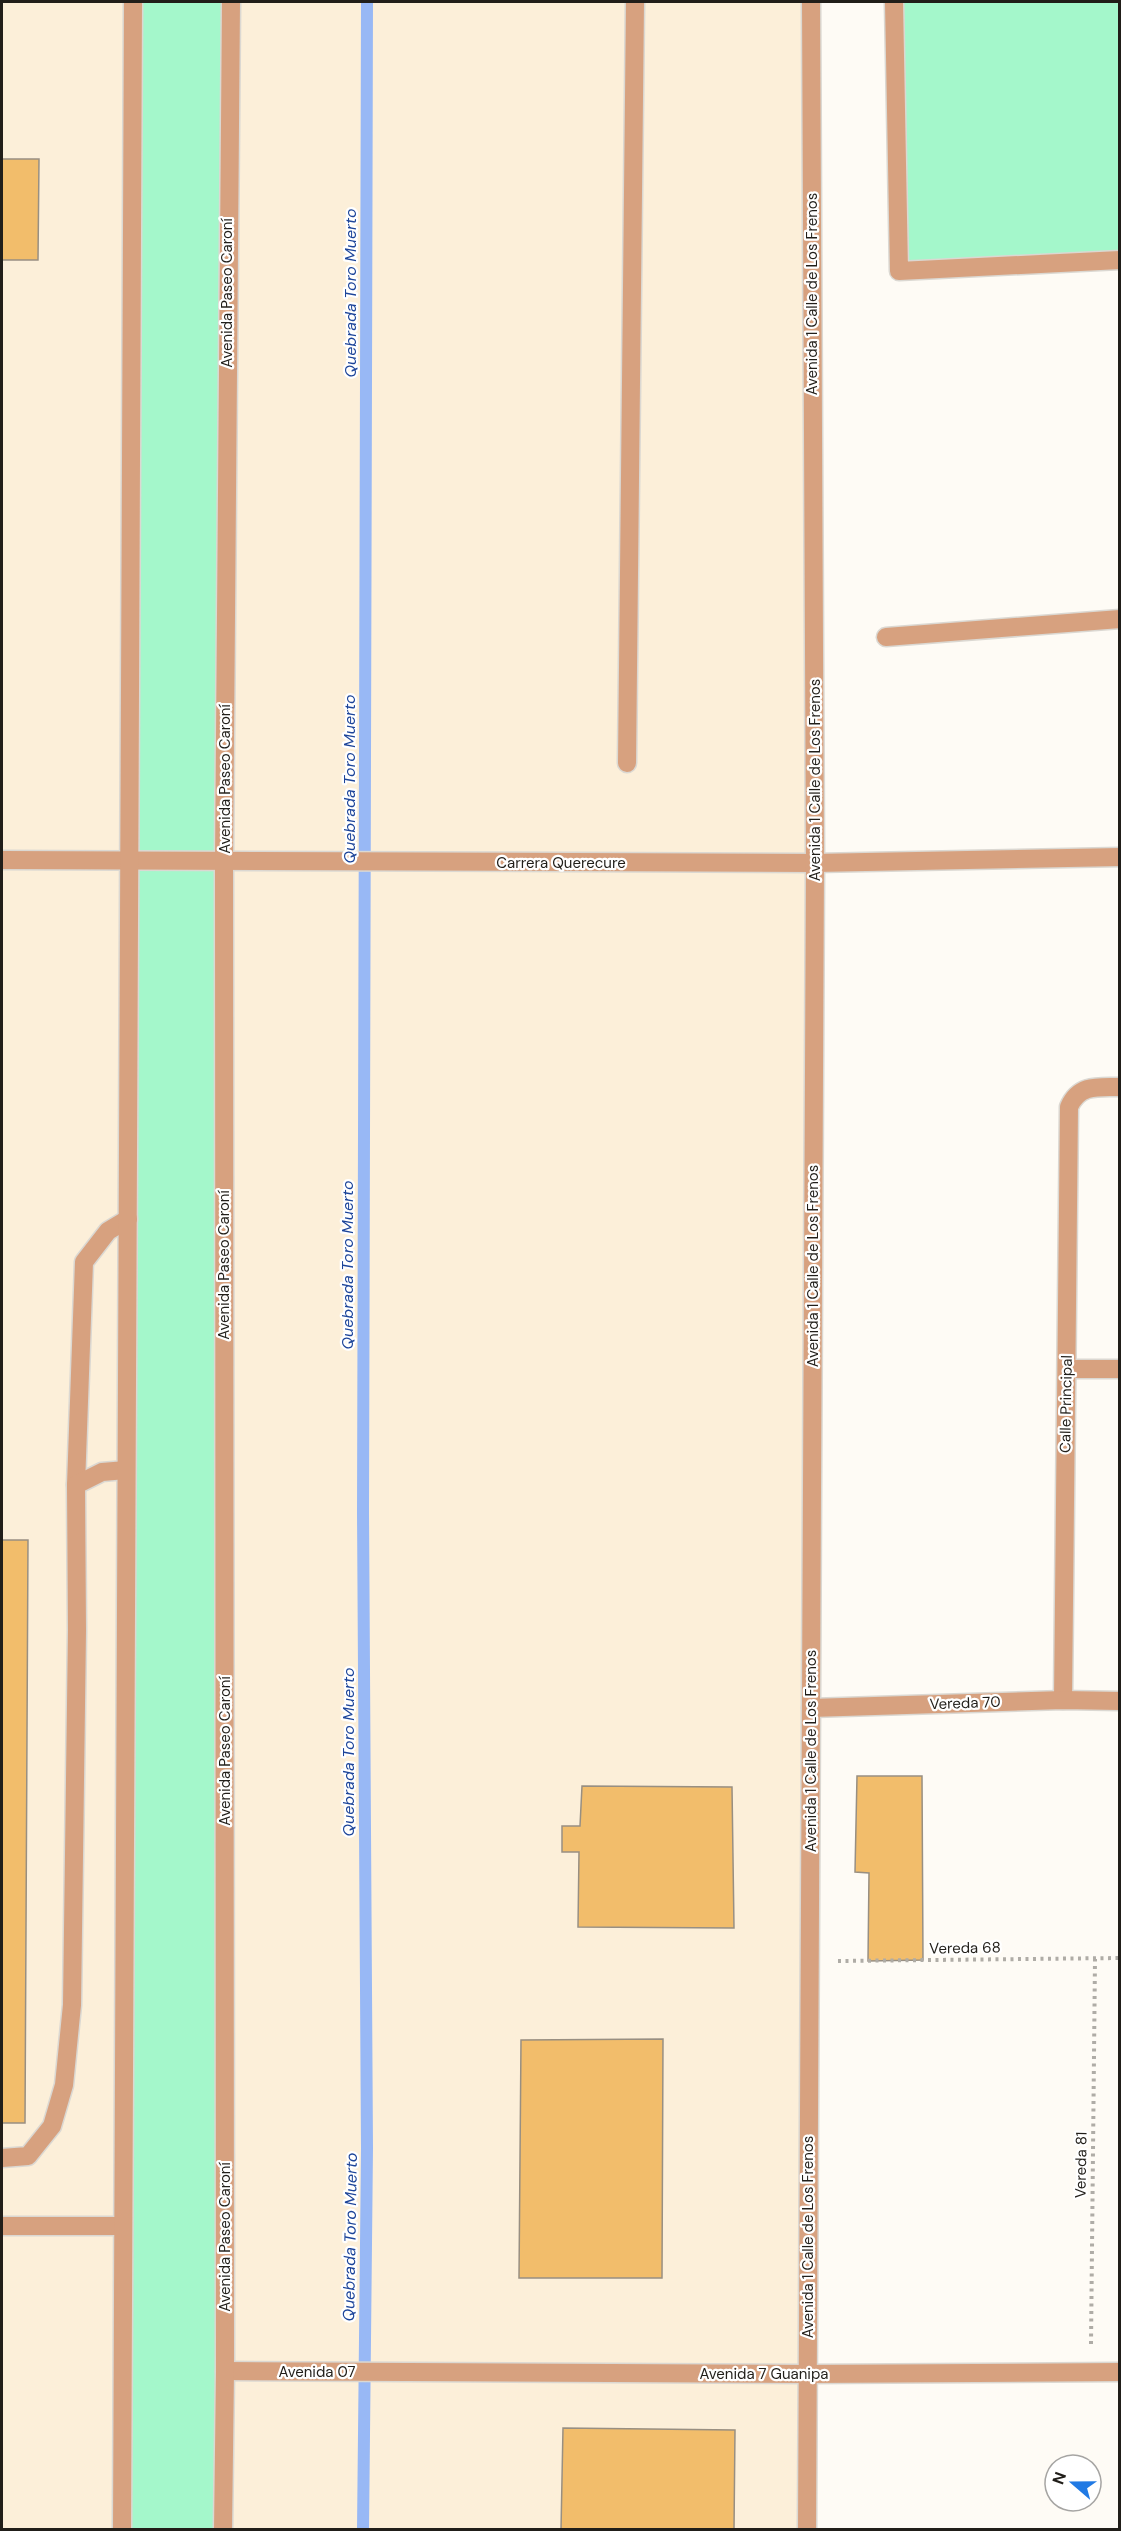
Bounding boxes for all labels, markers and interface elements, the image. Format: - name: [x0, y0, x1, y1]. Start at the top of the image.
- street label: Avenida 1 Calle de Los Frenos: [802, 193, 822, 395]
- water label: Quebrada Toro Muerto: [340, 208, 361, 378]
- street label: Avenida Paseo Caroní: [217, 218, 237, 368]
- street label: Avenida 1 Calle de Los Frenos: [805, 679, 825, 881]
- water label: Quebrada Toro Muerto: [339, 694, 360, 864]
- street label: Avenida Paseo Caroní: [215, 704, 235, 854]
- street label: Carrera Querecure: [496, 853, 626, 873]
- street label: Avenida 1 Calle de Los Frenos: [803, 1165, 823, 1367]
- water label: Quebrada Toro Muerto: [337, 1180, 358, 1350]
- street label: Avenida Paseo Caroní: [214, 1190, 234, 1340]
- street label: Calle Principal: [1055, 1355, 1077, 1453]
- street label: Avenida 1 Calle de Los Frenos: [801, 1650, 821, 1852]
- water label: Quebrada Toro Muerto: [338, 1667, 359, 1837]
- street label: Avenida Paseo Caroní: [215, 1676, 235, 1826]
- street label: Vereda 70: [929, 1692, 1001, 1714]
- street label: Vereda 68: [929, 1937, 1001, 1959]
- street label: Vereda 81: [1070, 2132, 1092, 2198]
- street label: Avenida 1 Calle de Los Frenos: [798, 2136, 818, 2338]
- water label: Quebrada Toro Muerto: [338, 2152, 362, 2322]
- street label: Avenida Paseo Caroní: [215, 2162, 235, 2312]
- street label: Avenida 07: [278, 2362, 356, 2382]
- street label: Avenida 7 Guanipa: [700, 2364, 828, 2384]
- north arrow: [1043, 2453, 1103, 2513]
- text: N: [1048, 2469, 1071, 2487]

